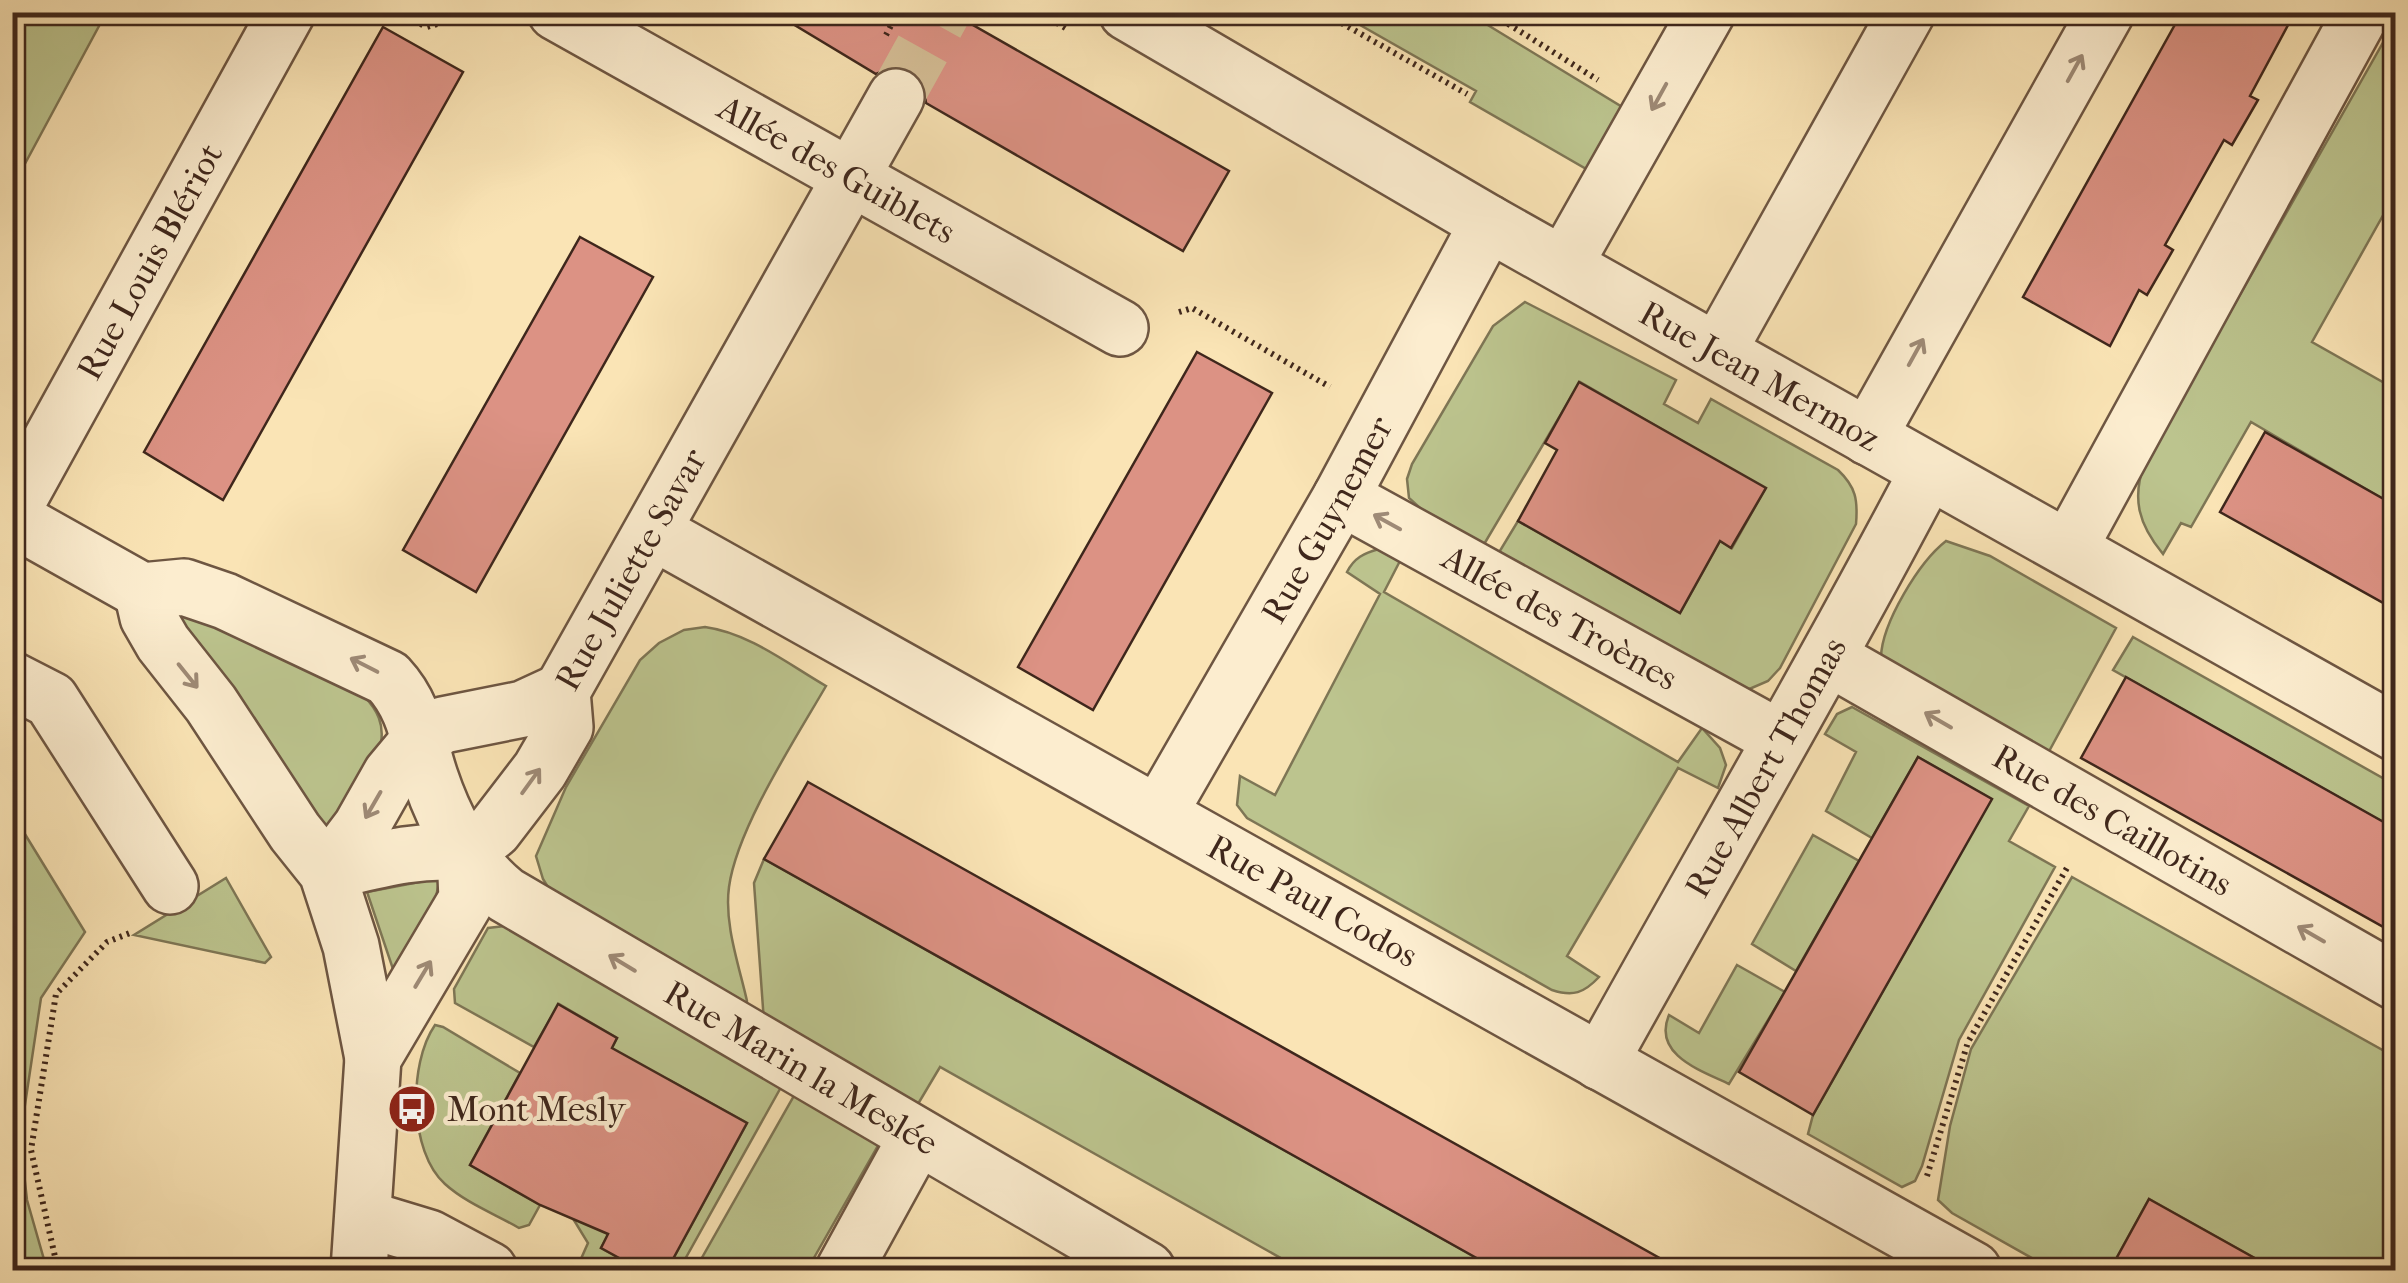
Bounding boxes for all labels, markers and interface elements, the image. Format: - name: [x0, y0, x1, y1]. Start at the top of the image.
- one-way arrow: [2065, 54, 2085, 84]
- one-way arrow: [1648, 82, 1668, 112]
- street label: Allée des Guiblets: [709, 86, 963, 252]
- street label: Rue Louis Blériot: [68, 136, 231, 387]
- street label: Rue Jean Mermoz: [1633, 292, 1887, 459]
- one-way arrow: [1906, 337, 1926, 367]
- street label: Rue Guynemer: [1252, 409, 1401, 630]
- street label: Rue Juliette Savar: [546, 441, 715, 697]
- one-way arrow: [1372, 512, 1402, 532]
- street label: Allée des Troènes: [1434, 535, 1685, 699]
- street label: Rue Albert Thomas: [1676, 630, 1855, 905]
- one-way arrow: [350, 655, 379, 674]
- one-way arrow: [177, 662, 199, 688]
- one-way arrow: [1924, 709, 1953, 729]
- street label: Rue des Caillotins: [1986, 735, 2240, 905]
- one-way arrow: [520, 768, 541, 795]
- one-way arrow: [363, 789, 383, 819]
- street label: Rue Paul Codos: [1201, 826, 1425, 976]
- one-way arrow: [2297, 923, 2326, 943]
- one-way arrow: [608, 953, 637, 973]
- one-way arrow: [413, 960, 433, 989]
- street label: Rue Marin la Meslée: [657, 972, 945, 1164]
- bus stop icon: Mont Mesly: [386, 1083, 438, 1135]
- place label: Mont Mesly: [447, 1089, 627, 1130]

